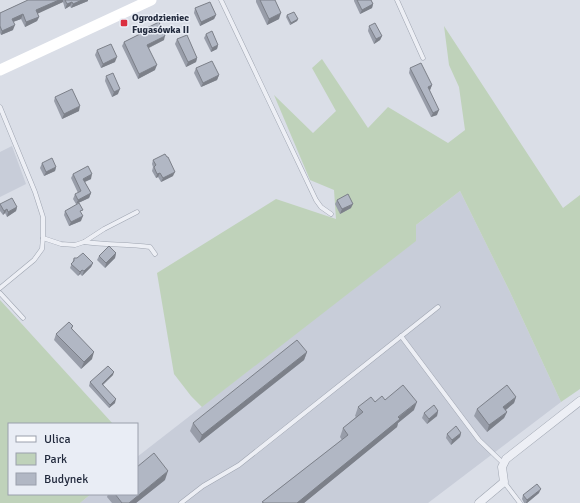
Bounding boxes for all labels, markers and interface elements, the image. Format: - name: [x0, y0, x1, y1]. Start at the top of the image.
- place label: Ogrodzieniec Fugasówka II: [132, 12, 189, 36]
- marker: Ogrodzieniec Fugasówka II: [119, 18, 129, 28]
- legend: [8, 423, 138, 495]
- text: Ulica: [44, 432, 71, 447]
- text: Park: [44, 452, 67, 467]
- text: Budynek: [44, 472, 88, 487]

